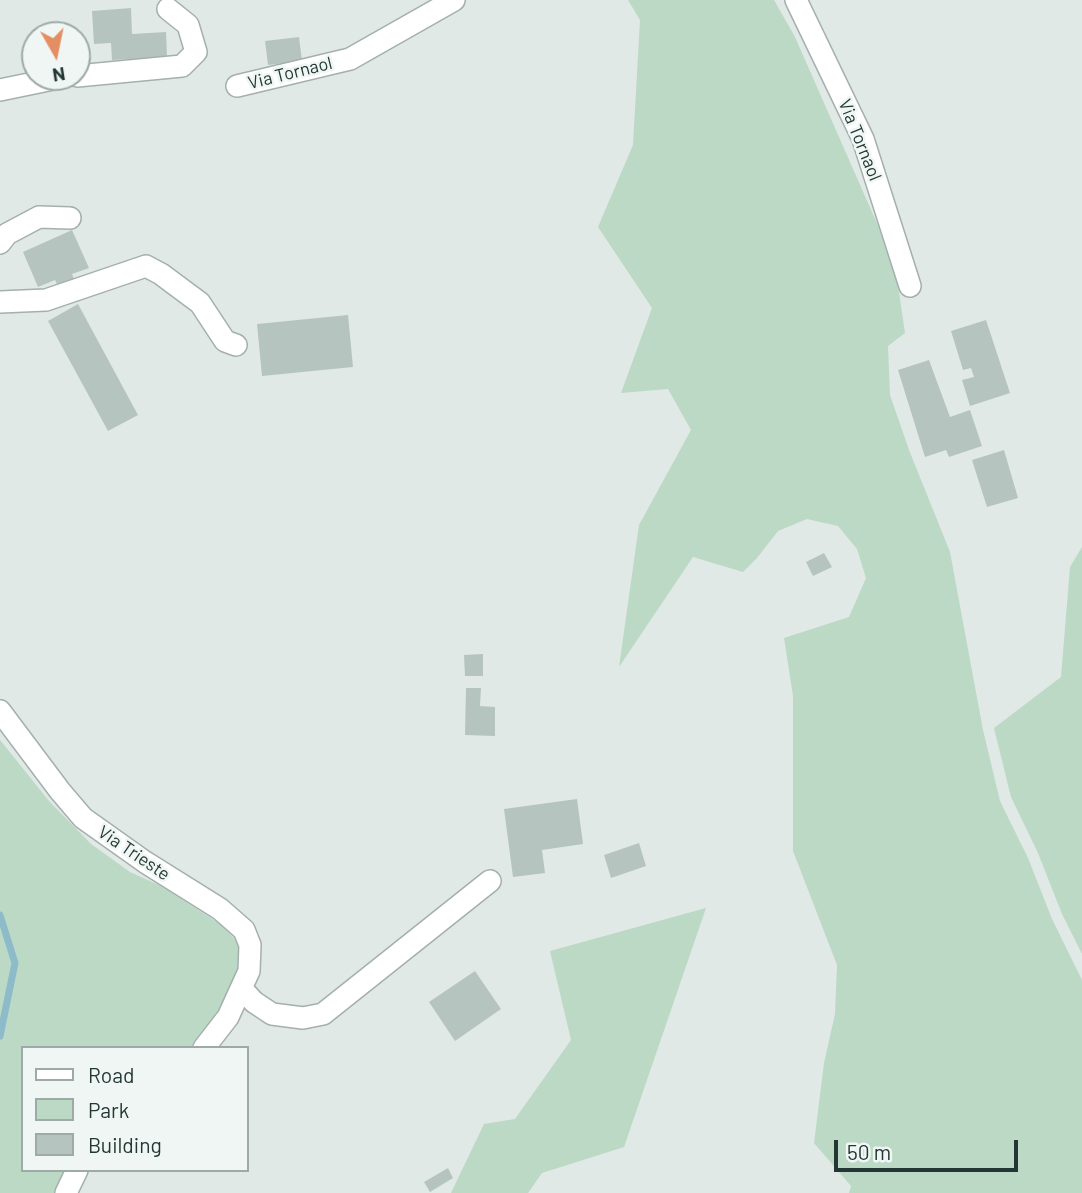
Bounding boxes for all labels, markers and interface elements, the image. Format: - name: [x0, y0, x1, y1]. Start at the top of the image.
- north arrow: [21, 21, 91, 91]
- street label: Via Tornaol: [246, 52, 334, 94]
- text: N: [51, 63, 67, 88]
- street label: Via Tornaol: [834, 96, 886, 184]
- street label: Via Trieste: [94, 821, 174, 885]
- legend: [21, 1046, 248, 1172]
- text: Road: [88, 1062, 134, 1087]
- text: Park: [88, 1097, 129, 1122]
- scale bar: [837, 1126, 1021, 1170]
- text: Building: [88, 1132, 162, 1157]
- text: 50 m: [847, 1139, 891, 1164]

